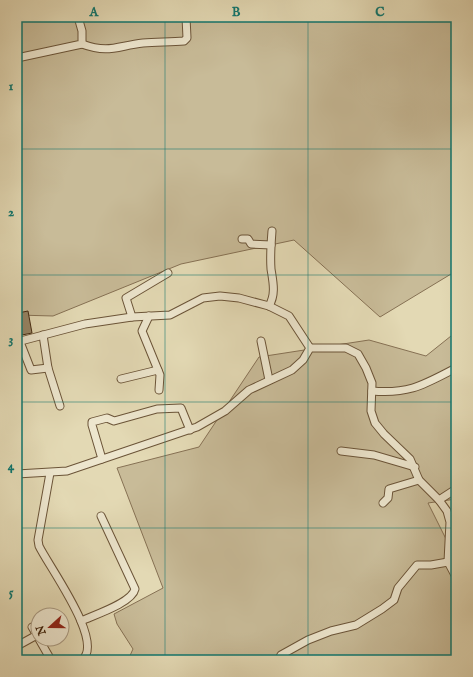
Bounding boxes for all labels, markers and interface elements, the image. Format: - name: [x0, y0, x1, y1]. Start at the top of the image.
- text: A: [89, 4, 100, 21]
- text: B: [232, 4, 241, 21]
- text: C: [375, 4, 385, 21]
- text: 1: [9, 78, 14, 95]
- text: 2: [8, 204, 14, 221]
- text: 3: [9, 331, 14, 348]
- text: 4: [8, 458, 15, 475]
- text: 5: [9, 584, 14, 601]
- north arrow: [30, 607, 70, 647]
- text: N: [33, 623, 50, 638]

